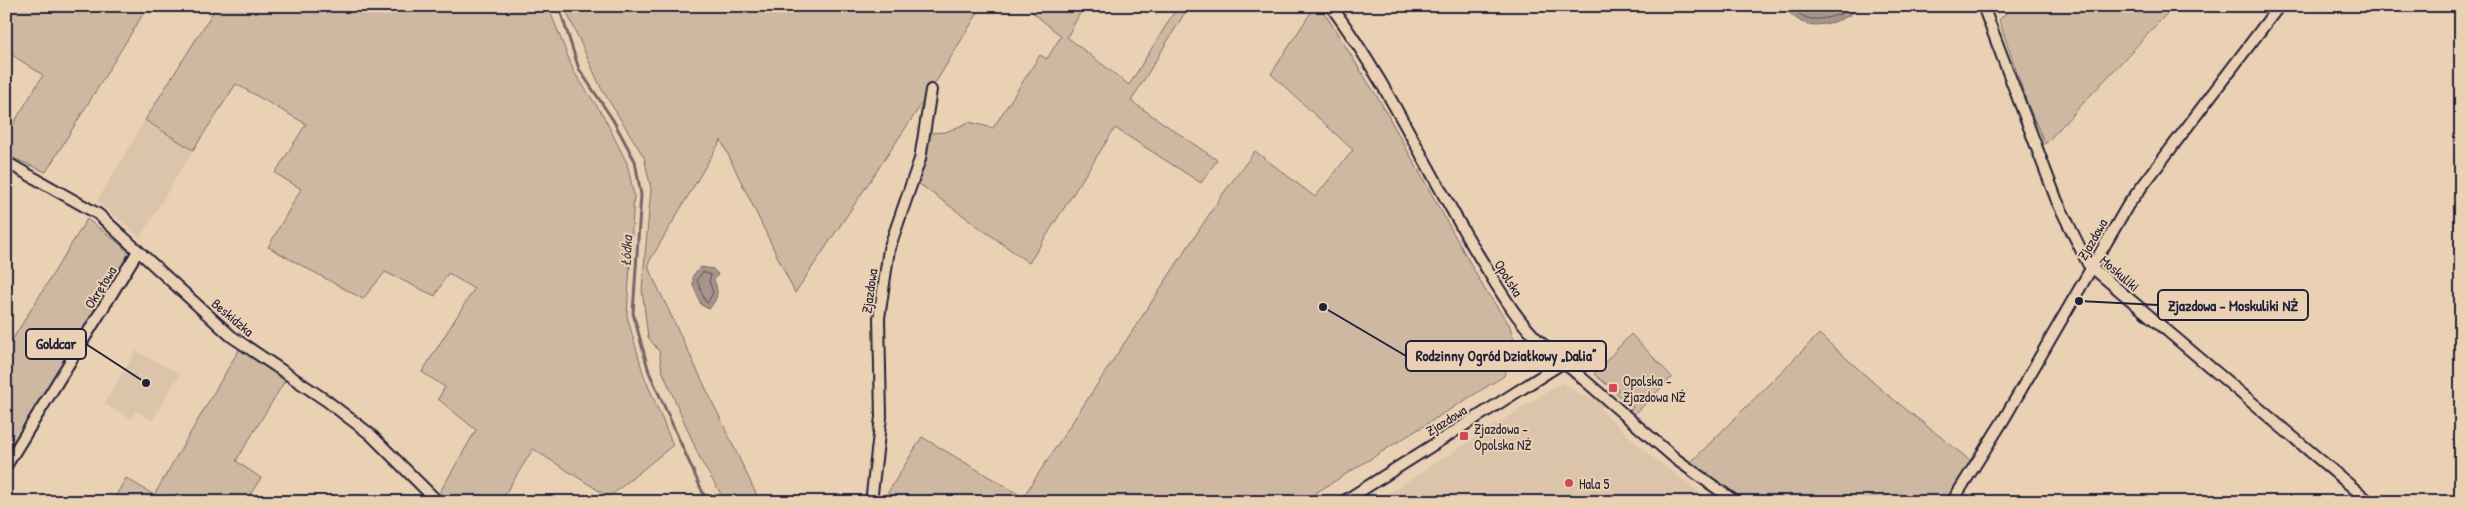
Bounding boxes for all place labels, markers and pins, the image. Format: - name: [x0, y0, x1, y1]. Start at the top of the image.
- callout: Zjazdowa - Moskuliki NŻ: [2158, 290, 2308, 320]
- callout: Goldcar: [26, 329, 86, 359]
- callout: Rodzinny Ogród Działkowy „Dalia”: [1406, 341, 1606, 371]
- place label: Opolska - Zjazdowa NŻ: [1623, 371, 1686, 407]
- marker: Opolska - Zjazdowa NŻ: [1607, 382, 1619, 394]
- place label: Zjazdowa - Opolska NŻ: [1474, 419, 1532, 455]
- marker: Zjazdowa - Opolska NŻ: [1458, 430, 1470, 442]
- place label: Hala 5: [1579, 474, 1609, 493]
- marker: Hala 5: [1563, 477, 1575, 489]

